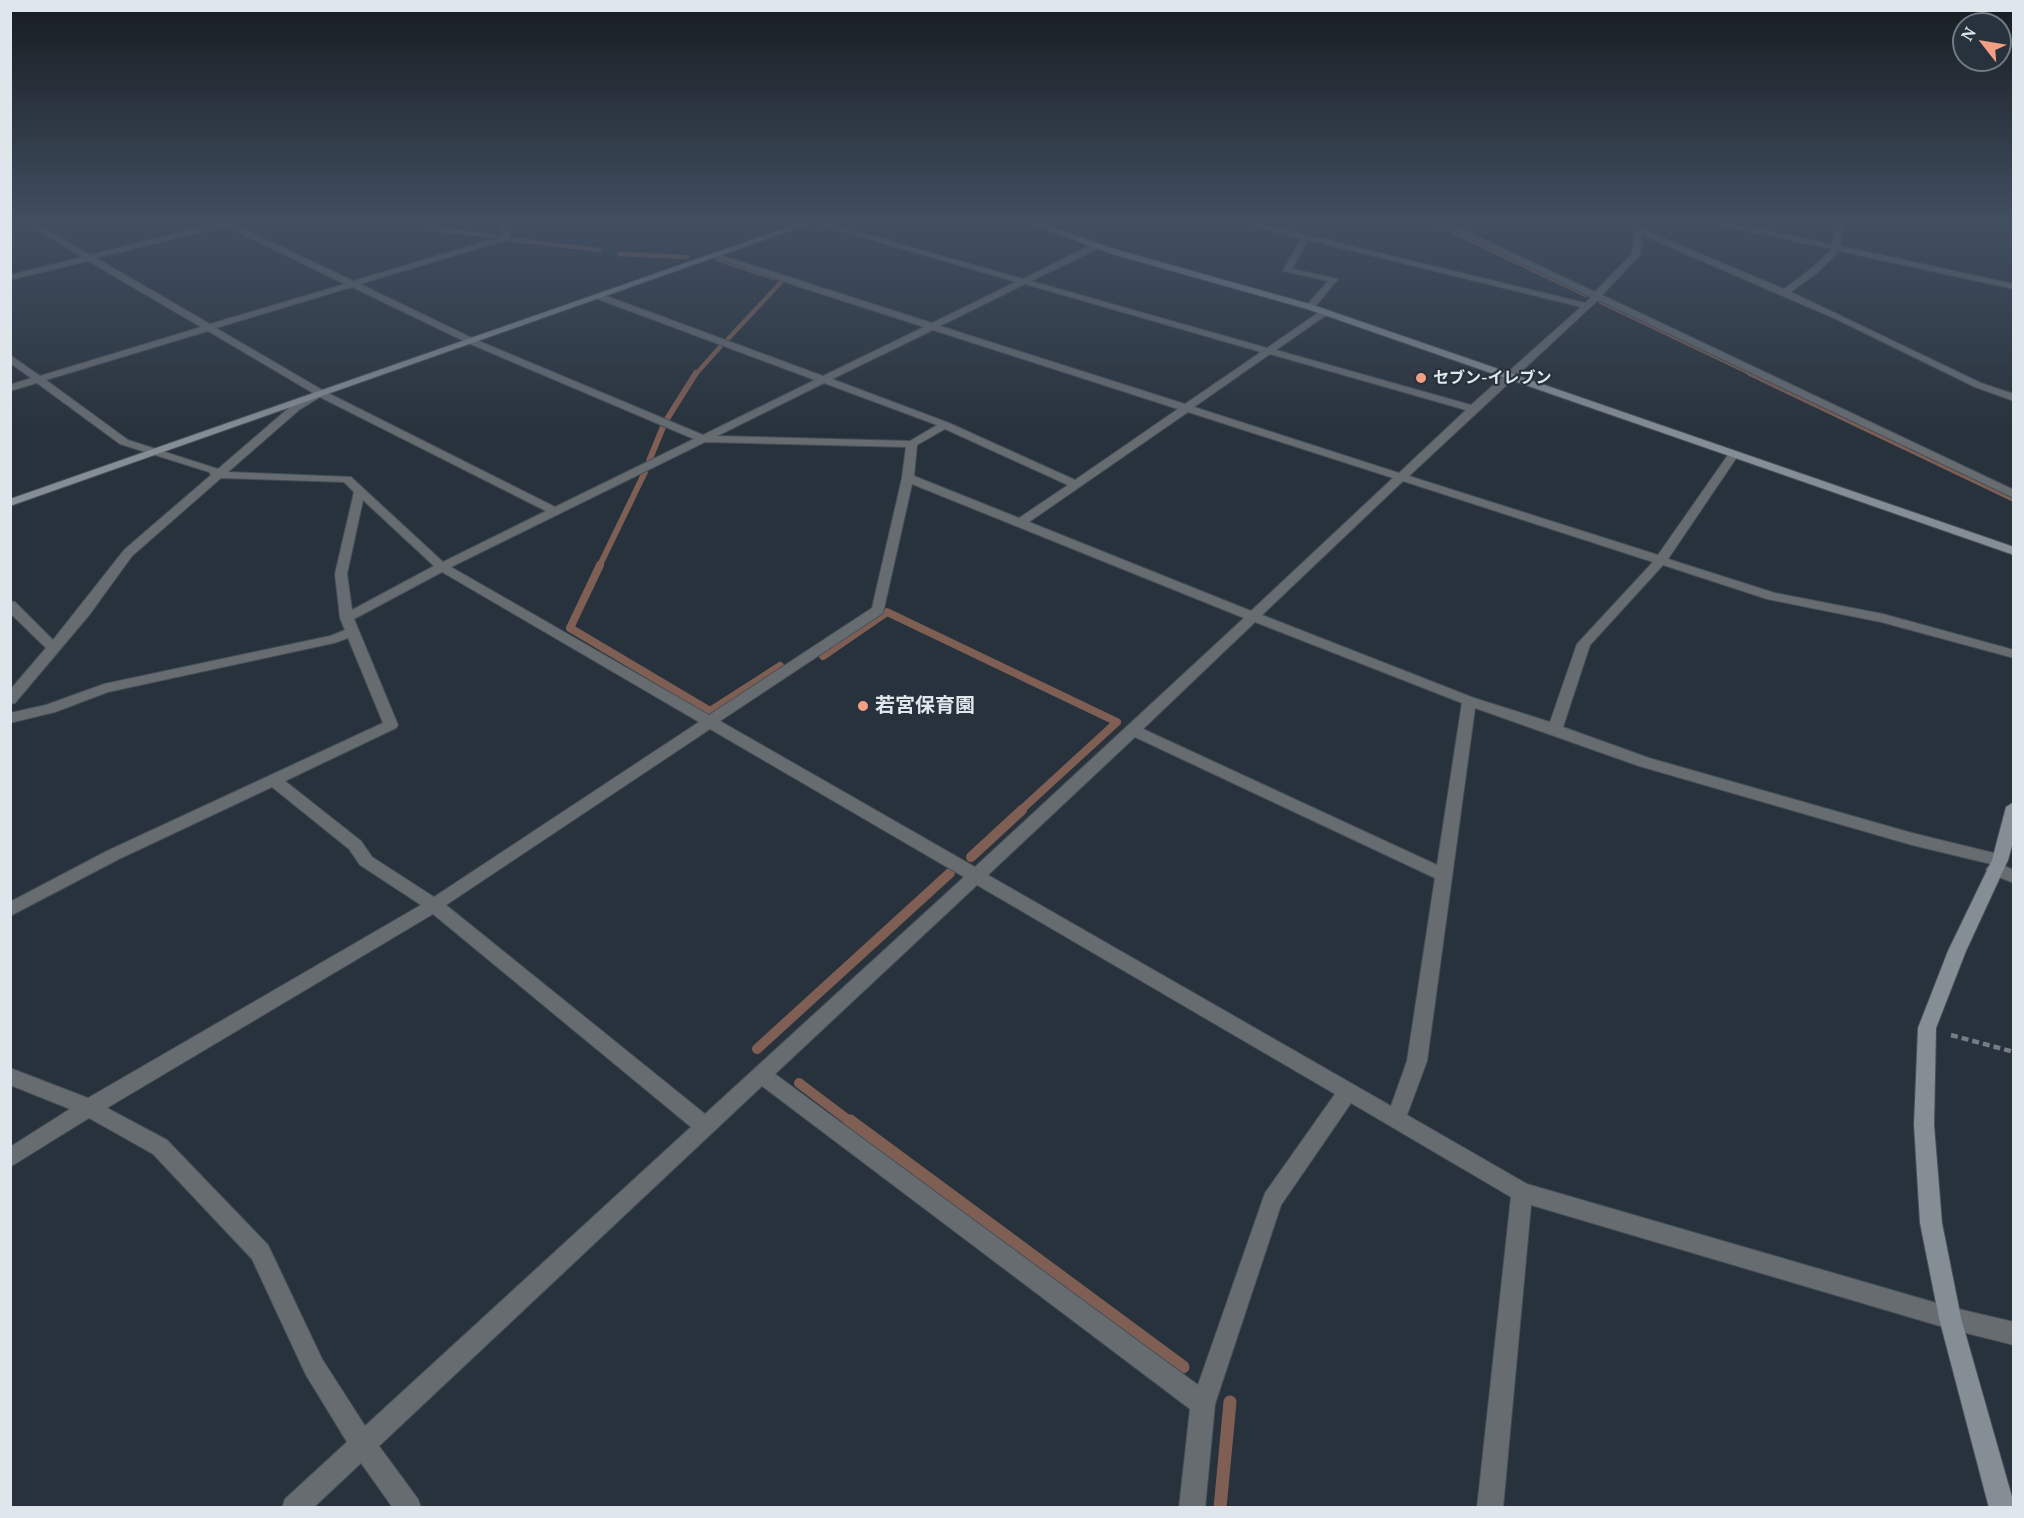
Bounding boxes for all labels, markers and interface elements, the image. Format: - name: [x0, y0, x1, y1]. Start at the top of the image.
- north arrow: [1952, 12, 2012, 72]
- text: N: [1956, 23, 1981, 45]
- place label: セブン-イレブン: [1433, 368, 1552, 388]
- marker: セブン-イレブン: [1414, 371, 1428, 385]
- place label: 若宮保育園: [875, 694, 975, 718]
- marker: 若宮保育園: [856, 699, 870, 713]

